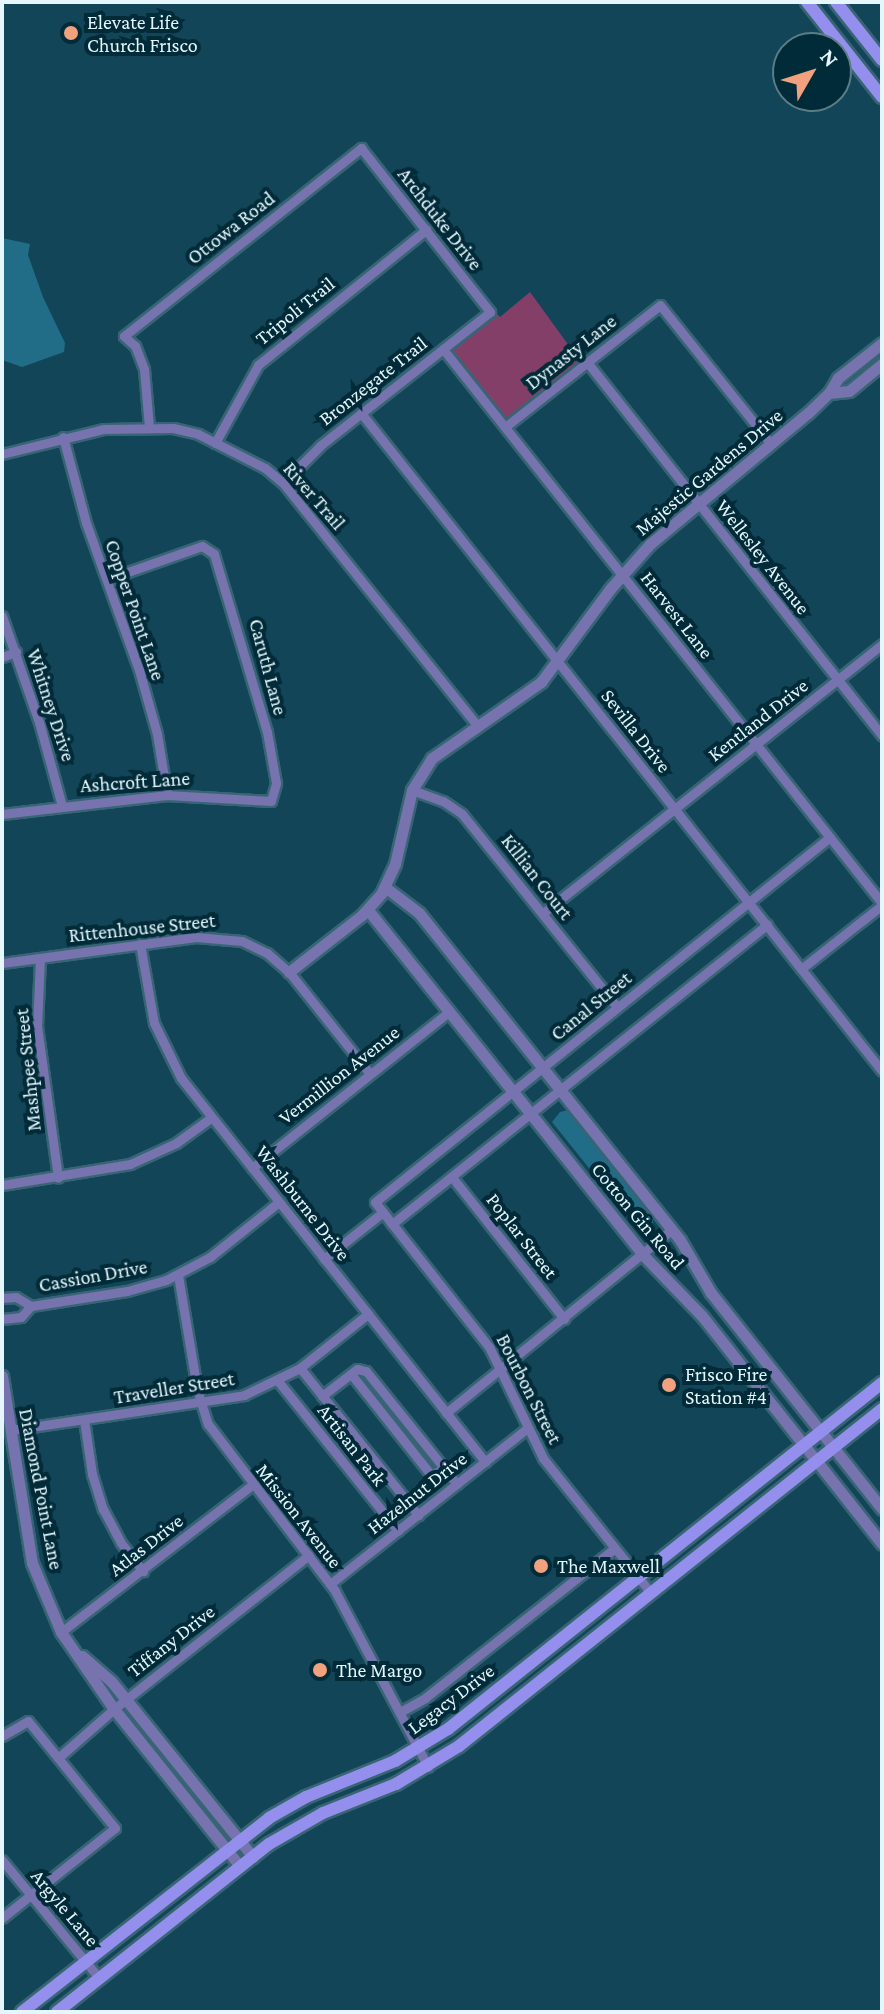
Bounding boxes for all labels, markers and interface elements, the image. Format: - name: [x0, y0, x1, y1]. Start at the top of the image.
- place label: Elevate Life Church Frisco: [87, 10, 198, 57]
- marker: Elevate Life Church Frisco: [62, 24, 80, 42]
- north arrow: [772, 32, 852, 112]
- text: N: [815, 44, 844, 72]
- street label: Archduke Drive: [393, 163, 487, 275]
- street label: Ottowa Road: [182, 186, 280, 270]
- street label: Tripoli Trail: [250, 272, 340, 350]
- street label: Dynasty Lane: [521, 309, 621, 395]
- street label: Bronzegate Trail: [314, 331, 432, 431]
- street label: Majestic Gardens Drive: [630, 403, 788, 541]
- street label: River Trail: [278, 457, 350, 535]
- street label: Wellesley Avenue: [711, 495, 815, 619]
- street label: Copper Point Lane: [100, 537, 170, 683]
- street label: Harvest Lane: [635, 566, 719, 664]
- street label: Caruth Lane: [244, 616, 292, 718]
- street label: Whitney Drive: [22, 646, 80, 764]
- street label: Kentland Drive: [703, 673, 813, 767]
- street label: Sevilla Drive: [596, 684, 676, 778]
- street label: Ashcroft Lane: [79, 766, 191, 798]
- street label: Killian Court: [496, 829, 578, 925]
- street label: Rittenhouse Street: [67, 908, 217, 948]
- street label: Canal Street: [546, 966, 636, 1046]
- street label: Mashpee Street: [10, 1008, 46, 1132]
- street label: Vermillion Avenue: [274, 1020, 404, 1130]
- street label: Washburne Drive: [250, 1140, 356, 1266]
- street label: Cotton Gin Road: [586, 1158, 690, 1274]
- street label: Poplar Street: [481, 1188, 563, 1284]
- street label: Cassion Drive: [37, 1255, 149, 1297]
- street label: Bourbon Street: [491, 1330, 567, 1448]
- place label: Frisco Fire Station #4: [685, 1362, 767, 1409]
- street label: Traveller Street: [112, 1367, 236, 1409]
- marker: Frisco Fire Station #4: [660, 1376, 678, 1394]
- street label: Artisan Park: [313, 1399, 391, 1491]
- street label: Diamond Point Lane: [14, 1406, 68, 1572]
- street label: Hazelnut Drive: [362, 1447, 472, 1539]
- street label: Mission Avenue: [251, 1459, 347, 1573]
- street label: Atlas Drive: [104, 1509, 188, 1581]
- place label: The Maxwell: [557, 1554, 660, 1578]
- marker: The Maxwell: [532, 1557, 550, 1575]
- street label: Tiffany Drive: [122, 1599, 220, 1683]
- place label: The Margo: [336, 1658, 422, 1682]
- street label: Legacy Drive: [403, 1659, 499, 1739]
- marker: The Margo: [311, 1661, 329, 1679]
- street label: Argyle Lane: [26, 1864, 104, 1952]

